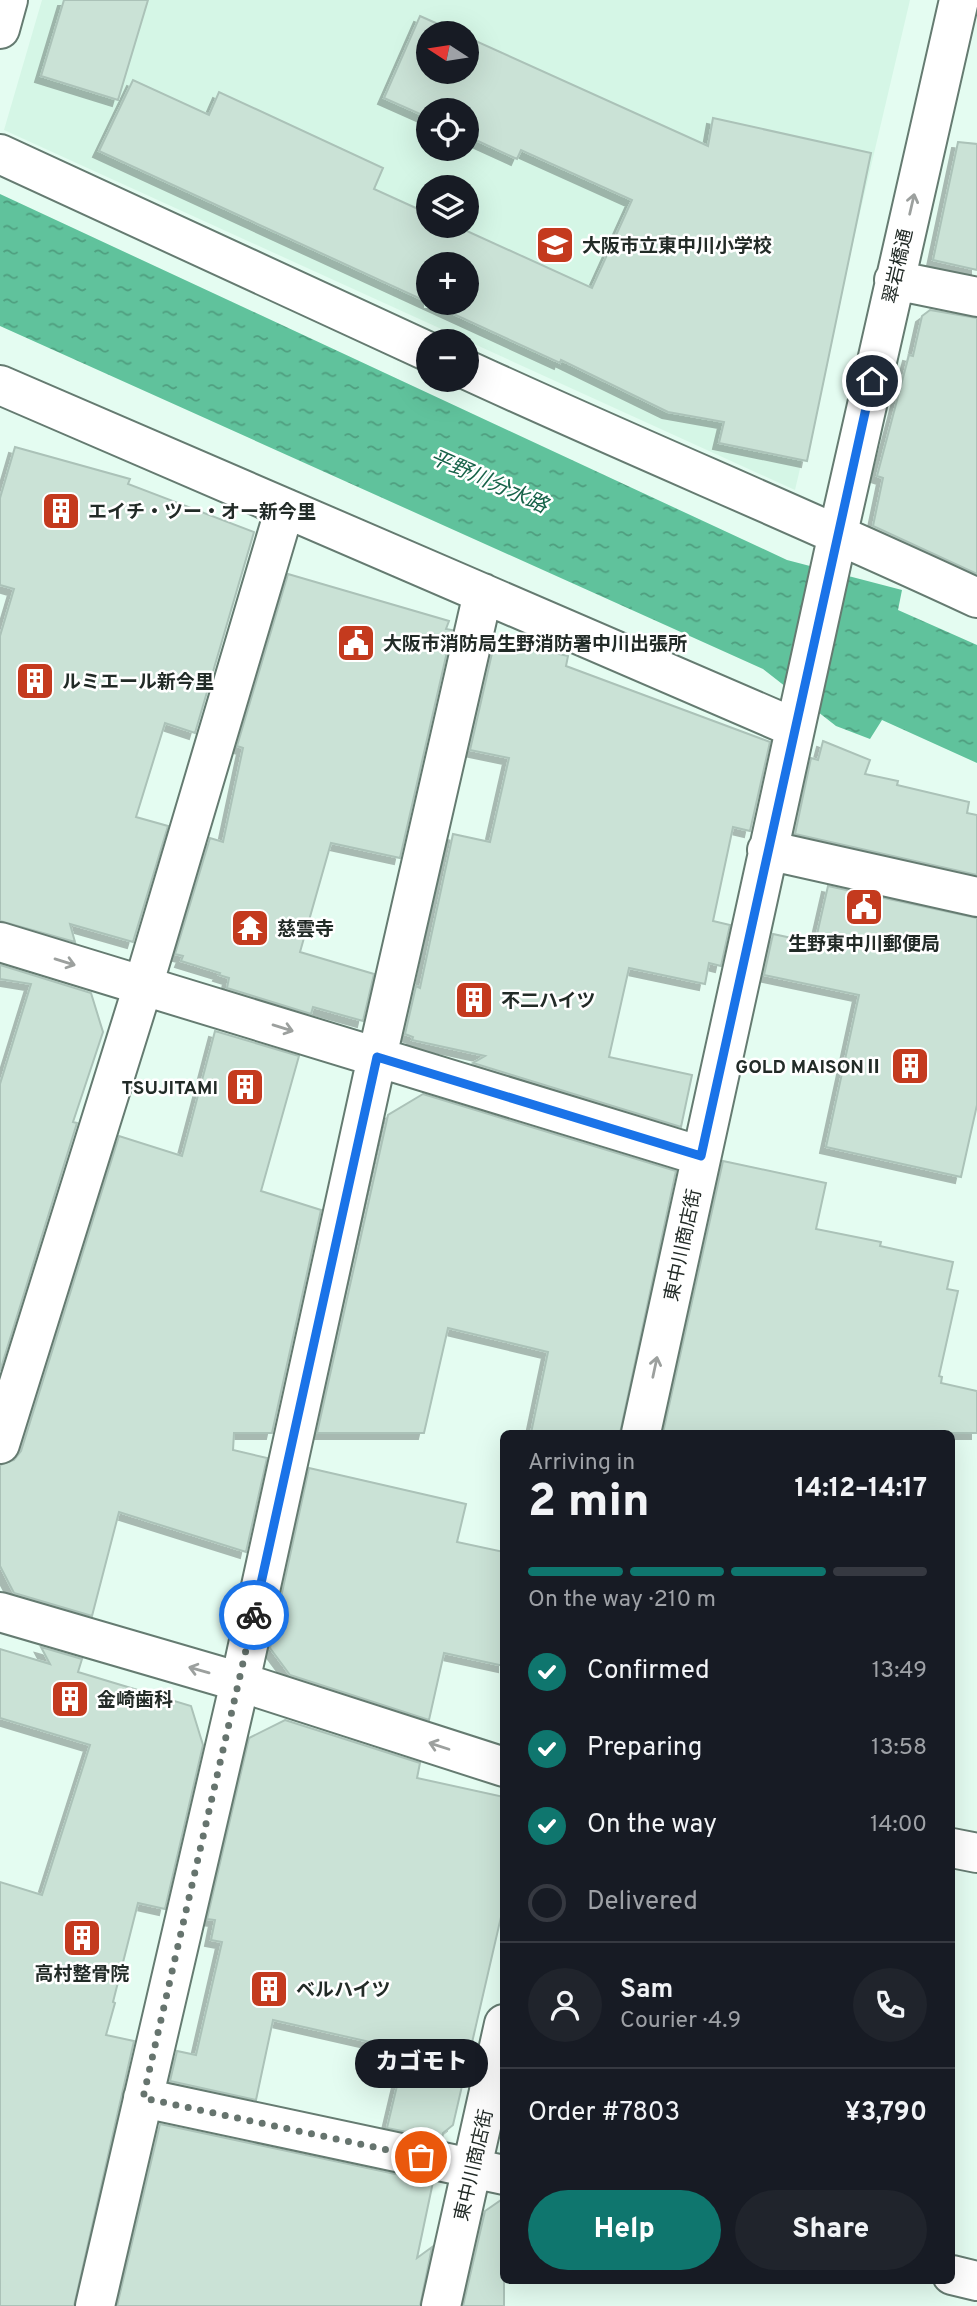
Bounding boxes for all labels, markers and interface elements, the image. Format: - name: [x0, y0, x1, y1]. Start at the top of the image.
- north arrow: [416, 21, 480, 84]
- map controls: [416, 21, 479, 392]
- button: locate: [416, 98, 479, 161]
- button: layers: [416, 175, 479, 238]
- one-way arrow: [906, 193, 919, 216]
- school or university icon: 大阪市立東中川小学校: [534, 224, 576, 266]
- street label: 翠岩橋通: [879, 227, 919, 306]
- place label: 大阪市立東中川小学校: [582, 235, 772, 259]
- button: +: [416, 252, 479, 315]
- button: −: [416, 329, 479, 392]
- pin: [842, 351, 902, 411]
- icon: home: [853, 362, 891, 400]
- water label: 平野川分水路: [425, 444, 553, 521]
- building icon: エイチ・ツー・オー新今里: [40, 490, 82, 532]
- place label: エイチ・ツー・オー新今里: [88, 501, 316, 525]
- public building icon: 大阪市消防局生野消防署中川出張所: [335, 622, 377, 664]
- place label: 大阪市消防局生野消防署中川出張所: [383, 633, 687, 657]
- building icon: ルミエール新今里: [14, 660, 56, 702]
- place label: ルミエール新今里: [62, 671, 214, 695]
- public building icon: 生野東中川郵便局: [843, 886, 885, 928]
- temple icon: 慈雲寺: [229, 907, 271, 949]
- place label: 慈雲寺: [277, 918, 334, 942]
- place label: 生野東中川郵便局: [788, 933, 940, 957]
- one-way arrow: [54, 957, 76, 970]
- building icon: 不二ハイツ: [453, 979, 495, 1021]
- place label: 不二ハイツ: [501, 990, 596, 1014]
- one-way arrow: [272, 1023, 294, 1036]
- building icon: GOLD MAISONⅡ: [889, 1045, 931, 1087]
- place label: GOLD MAISONⅡ: [735, 1056, 883, 1080]
- building icon: TSUJITAMI: [224, 1066, 266, 1108]
- place label: TSUJITAMI: [122, 1077, 218, 1101]
- street label: 東中川商店街: [660, 1187, 708, 1304]
- one-way arrow: [649, 1356, 663, 1379]
- text: Arriving in: [528, 1449, 635, 1478]
- text: 14:12–14:17: [794, 1473, 927, 1506]
- text: 2 min: [528, 1474, 650, 1533]
- courier: [219, 1580, 289, 1650]
- text: On the way · 210 m: [528, 1586, 716, 1615]
- icon: bike: [235, 1596, 273, 1634]
- icon: check: [528, 1653, 566, 1691]
- text: Confirmed: [587, 1655, 710, 1688]
- text: 13:49: [872, 1657, 927, 1686]
- one-way arrow: [188, 1663, 210, 1676]
- building icon: 金崎歯科: [49, 1678, 91, 1720]
- place label: 金崎歯科: [97, 1689, 173, 1713]
- icon: check: [528, 1730, 566, 1768]
- text: Preparing: [587, 1732, 702, 1765]
- text: 13:58: [871, 1734, 927, 1763]
- one-way arrow: [428, 1739, 450, 1752]
- icon: check: [528, 1807, 566, 1845]
- text: On the way: [587, 1809, 717, 1842]
- text: 14:00: [870, 1811, 927, 1840]
- text: Delivered: [587, 1886, 698, 1919]
- building icon: 高村整骨院: [61, 1917, 103, 1959]
- place label: 高村整骨院: [34, 1963, 130, 1987]
- building icon: ベルハイツ: [248, 1968, 290, 2010]
- button: person: [528, 1968, 602, 2042]
- button: phone: [853, 1968, 927, 2042]
- text: Sam: [620, 1974, 673, 2007]
- place label: ベルハイツ: [296, 1979, 391, 2003]
- text: Courier · 4.9: [620, 2007, 741, 2036]
- callout: カゴモト: [354, 2038, 488, 2087]
- text: カゴモト: [376, 2049, 468, 2078]
- text: Order #7803: [528, 2097, 680, 2130]
- text: ¥3,790: [845, 2097, 927, 2130]
- street label: 東中川商店街: [450, 2107, 499, 2224]
- pin: [391, 2127, 451, 2187]
- icon: bag: [402, 2138, 440, 2176]
- button: Help: [528, 2190, 721, 2270]
- button: Share: [735, 2190, 927, 2270]

